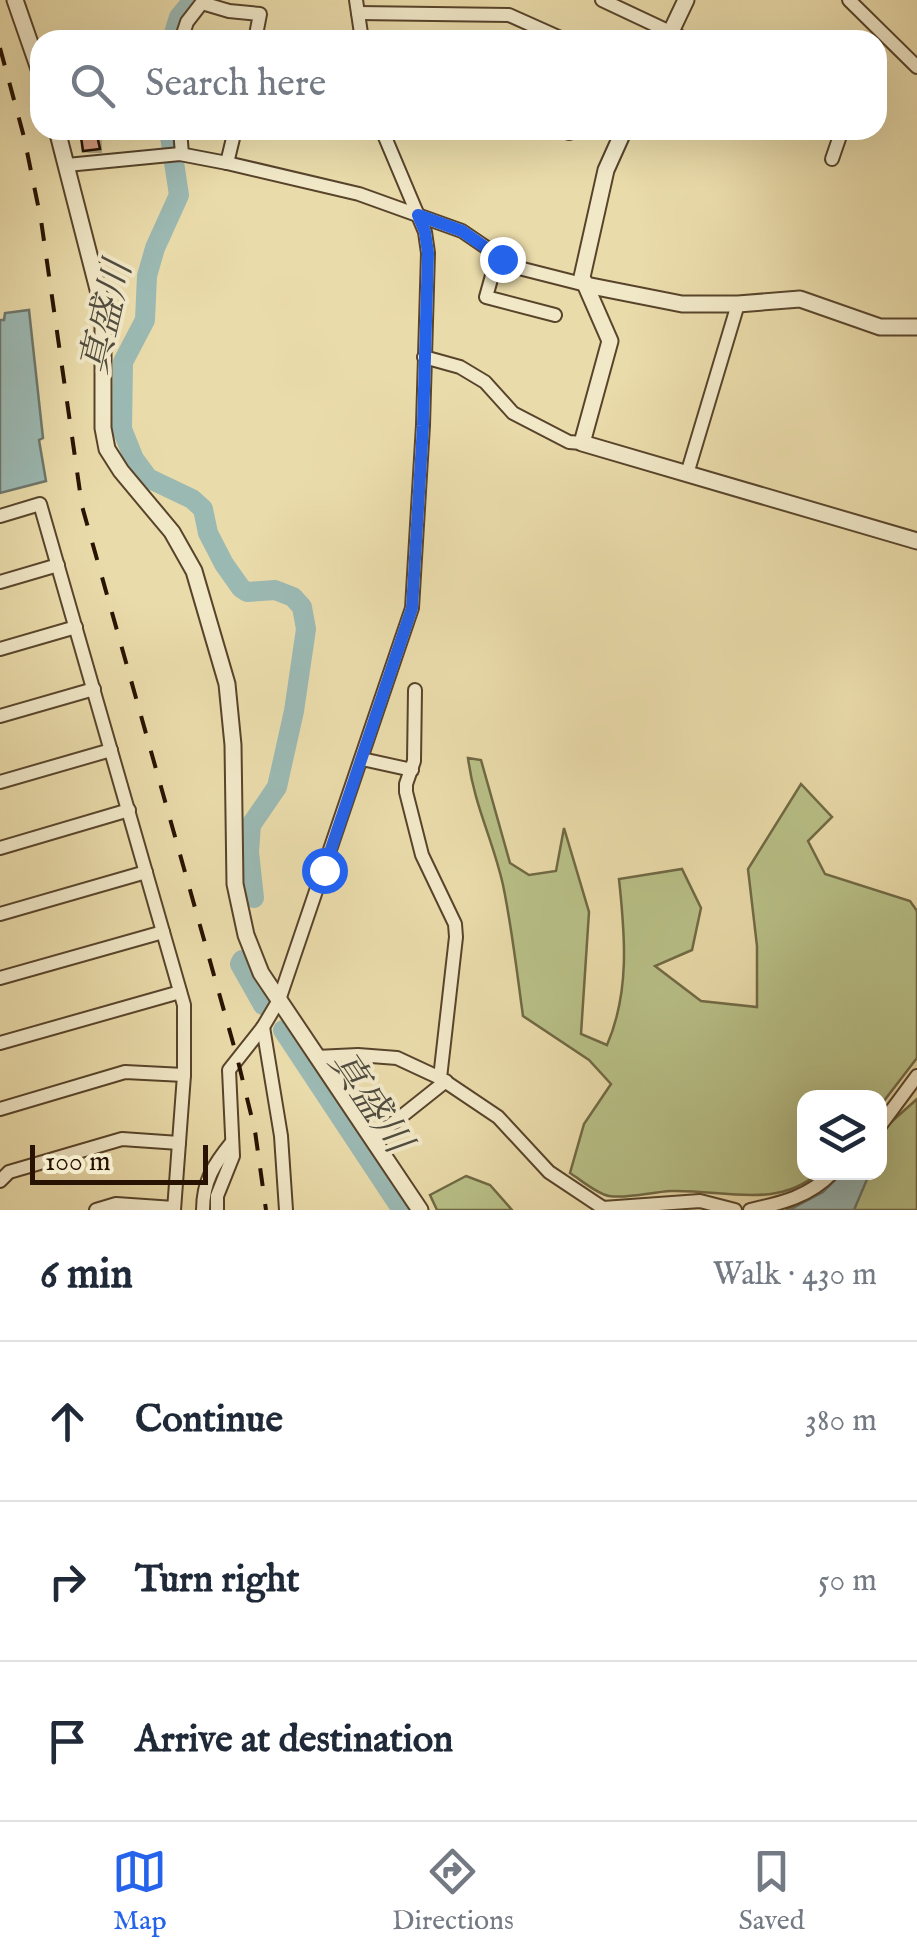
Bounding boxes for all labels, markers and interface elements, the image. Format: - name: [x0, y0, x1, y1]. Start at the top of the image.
- search box: [30, 30, 887, 140]
- icon: search: [65, 58, 120, 113]
- text: Search here: [145, 61, 326, 109]
- route end: [480, 237, 526, 283]
- water label: 真盛川: [72, 253, 145, 379]
- route start: [302, 848, 348, 894]
- water label: 真盛川: [317, 1042, 423, 1167]
- map controls: [797, 1090, 887, 1180]
- button: layers: [797, 1090, 887, 1180]
- scale bar: [30, 1140, 208, 1184]
- text: 100 m: [45, 1145, 111, 1180]
- text: 6 min: [40, 1249, 133, 1302]
- text: Walk · 430 m: [713, 1255, 877, 1296]
- icon: ahead: [40, 1394, 95, 1449]
- text: Continue: [135, 1397, 283, 1445]
- text: 380 m: [805, 1401, 877, 1442]
- icon: right: [40, 1554, 95, 1609]
- text: Turn right: [135, 1557, 299, 1605]
- text: 50 m: [818, 1561, 877, 1602]
- icon: arrive: [40, 1714, 95, 1769]
- text: Arrive at destination: [135, 1717, 453, 1765]
- tab: Map: [112, 1844, 167, 1939]
- tab: Directions: [392, 1844, 514, 1939]
- tab: Saved: [738, 1844, 805, 1939]

